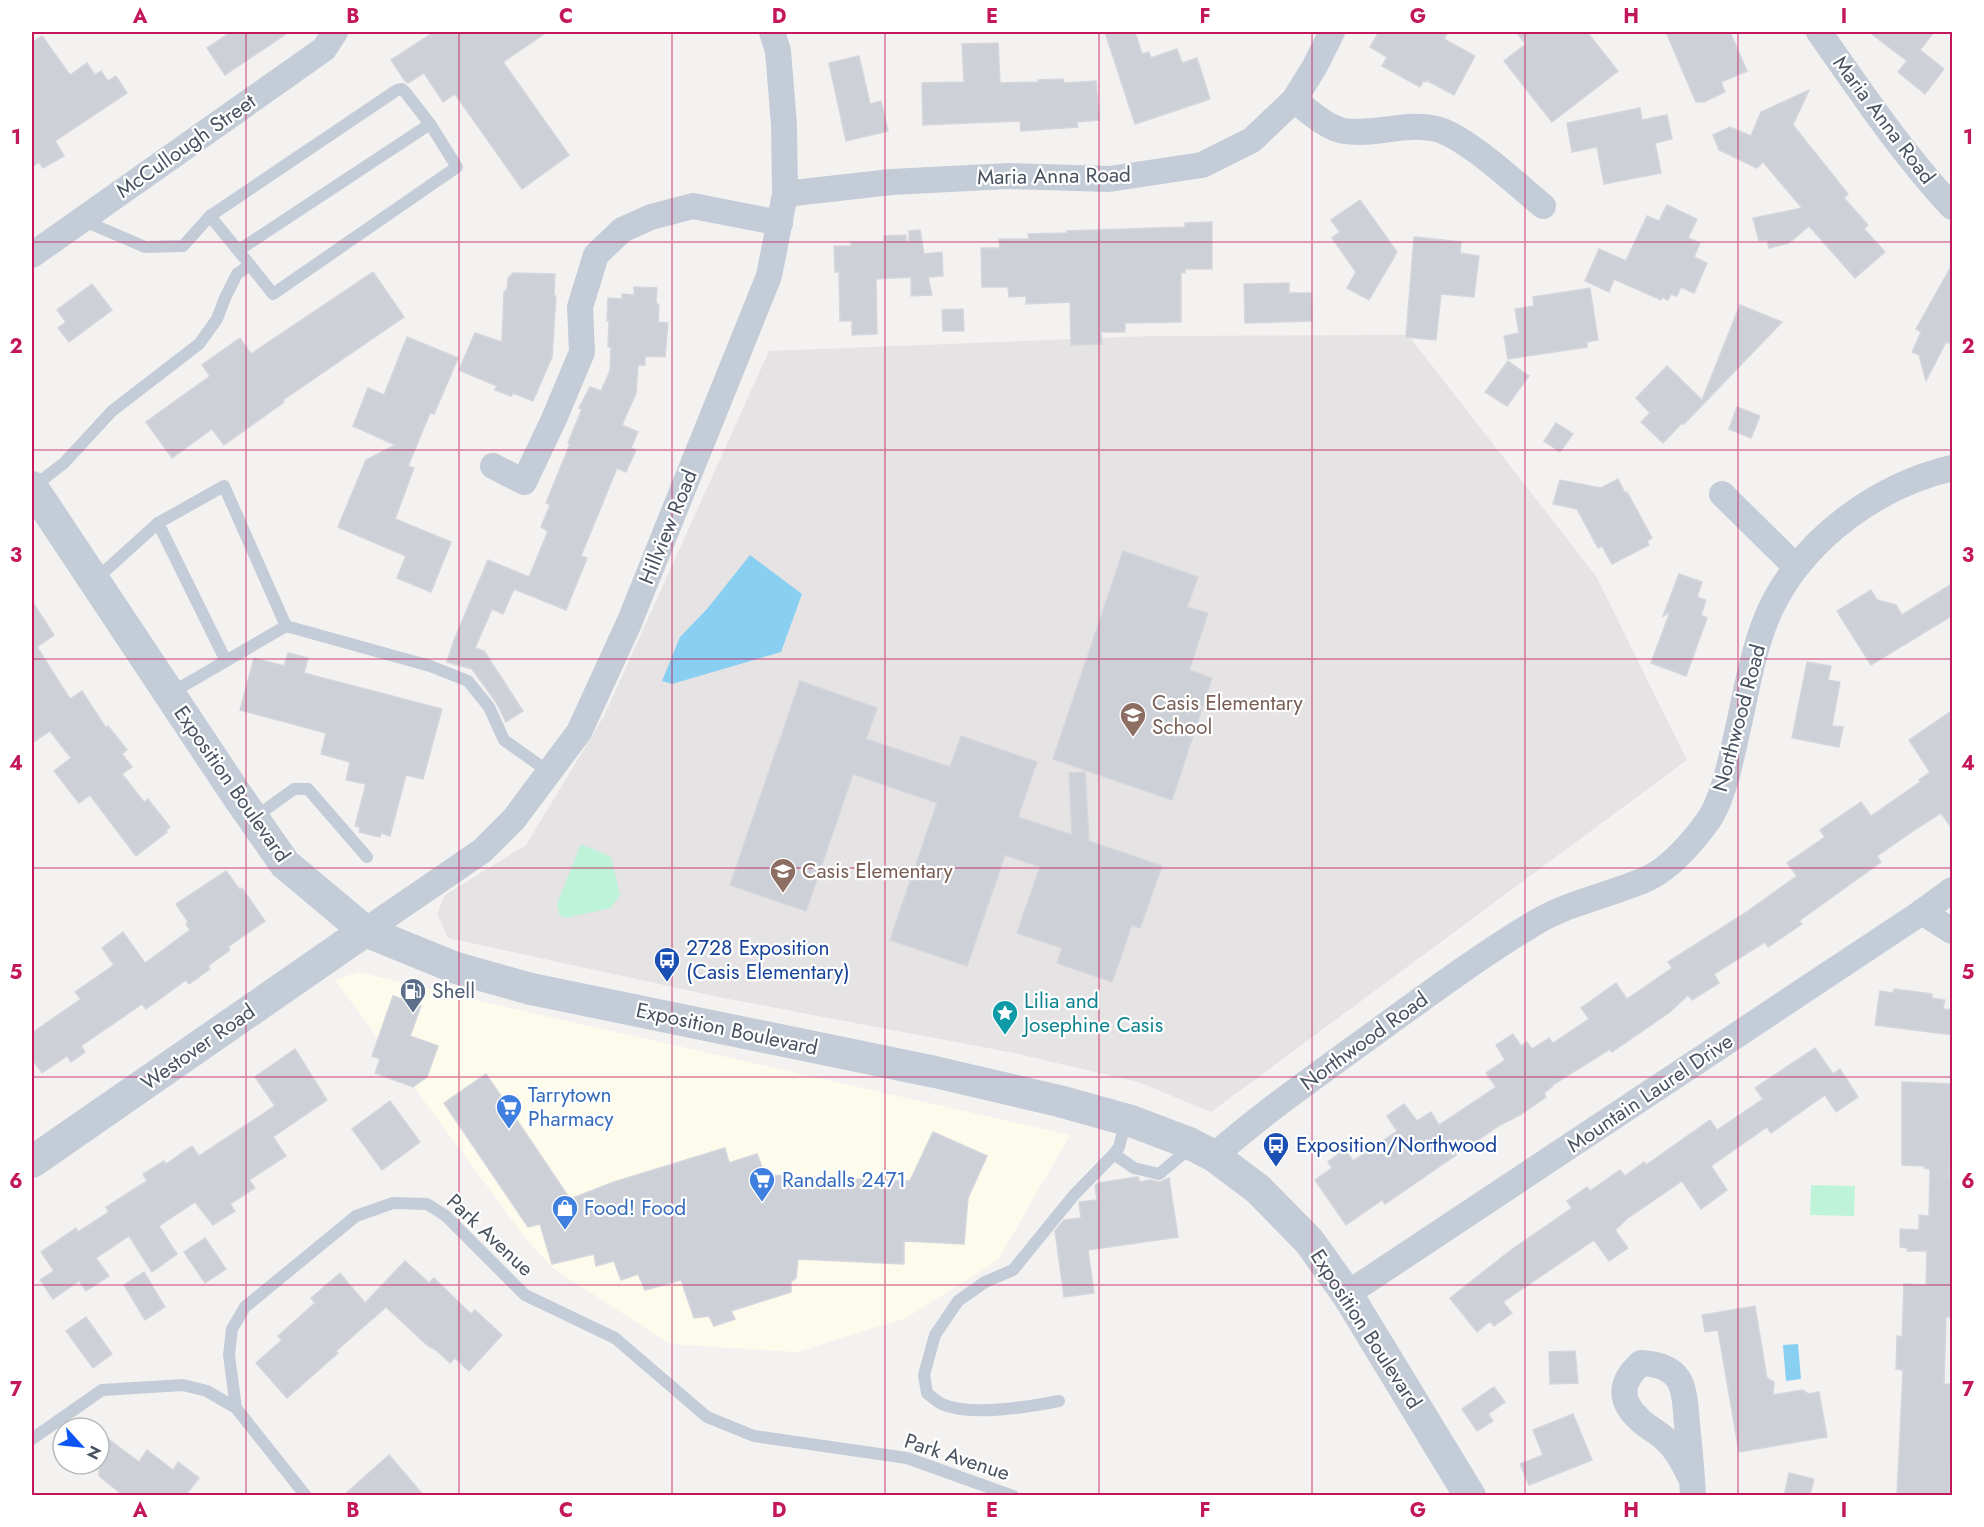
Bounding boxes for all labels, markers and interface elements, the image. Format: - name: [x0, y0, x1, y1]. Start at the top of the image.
- text: A: [132, 2, 148, 31]
- text: B: [346, 2, 360, 31]
- text: C: [559, 2, 573, 31]
- text: D: [772, 2, 786, 31]
- text: E: [986, 2, 998, 31]
- text: F: [1199, 2, 1211, 31]
- text: G: [1410, 2, 1426, 31]
- text: H: [1623, 2, 1639, 31]
- text: I: [1841, 2, 1847, 31]
- street label: Maria Anna Road: [1826, 50, 1942, 190]
- street label: McCullough Street: [110, 87, 262, 205]
- text: 1: [11, 123, 21, 152]
- text: 1: [1963, 123, 1973, 152]
- street label: Maria Anna Road: [977, 160, 1131, 192]
- text: 2: [9, 332, 23, 361]
- text: 2: [1961, 332, 1975, 361]
- street label: Hillview Road: [631, 465, 705, 589]
- text: 3: [10, 541, 22, 570]
- text: 3: [1962, 541, 1974, 570]
- street label: Northwood Road: [1705, 641, 1773, 795]
- place label: Casis Elementary School: [1152, 688, 1304, 742]
- street label: Exposition Boulevard: [167, 700, 297, 868]
- school or university icon: Casis Elementary School: [1118, 700, 1148, 738]
- text: 4: [9, 749, 23, 778]
- text: 4: [1961, 749, 1975, 778]
- school or university icon: Casis Elementary: [768, 856, 798, 894]
- place label: Casis Elementary: [802, 856, 954, 886]
- place label: 2728 Exposition (Casis Elementary): [686, 933, 850, 987]
- bus stop icon: 2728 Exposition (Casis Elementary): [652, 945, 682, 983]
- text: 5: [10, 958, 23, 987]
- text: 5: [1962, 958, 1975, 987]
- fuel station icon: Shell: [398, 976, 428, 1014]
- place label: Shell: [432, 976, 475, 1006]
- street label: Northwood Road: [1294, 984, 1434, 1098]
- place label: Lilia and Josephine Casis: [1021, 986, 1163, 1040]
- street label: Exposition Boulevard: [633, 995, 821, 1063]
- street label: Westover Road: [135, 997, 261, 1097]
- place icon: Lilia and Josephine Casis: [990, 998, 1020, 1036]
- street label: Mountain Laurel Drive: [1561, 1026, 1739, 1160]
- place label: Tarrytown Pharmacy: [528, 1080, 614, 1134]
- supermarket icon: Tarrytown Pharmacy: [494, 1092, 524, 1130]
- bus stop icon: Exposition/Northwood: [1261, 1130, 1291, 1168]
- place label: Exposition/Northwood: [1296, 1130, 1497, 1160]
- supermarket icon: Randalls 2471: [747, 1165, 777, 1203]
- place label: Randalls 2471: [782, 1165, 906, 1195]
- text: 6: [9, 1167, 23, 1196]
- text: 6: [1961, 1167, 1975, 1196]
- street label: Park Avenue: [440, 1187, 540, 1283]
- shop icon: Food! Food: [550, 1193, 580, 1231]
- place label: Food! Food: [584, 1193, 686, 1223]
- street label: Exposition Boulevard: [1303, 1243, 1429, 1415]
- text: 7: [10, 1375, 23, 1404]
- text: 7: [1962, 1375, 1975, 1404]
- north arrow: [51, 1416, 111, 1476]
- street label: Park Avenue: [900, 1426, 1014, 1488]
- text: N: [81, 1442, 107, 1463]
- text: A: [132, 1496, 148, 1525]
- text: B: [346, 1496, 360, 1525]
- text: C: [559, 1496, 573, 1525]
- text: D: [772, 1496, 786, 1525]
- text: E: [986, 1496, 998, 1525]
- text: F: [1199, 1496, 1211, 1525]
- text: G: [1410, 1496, 1426, 1525]
- text: H: [1623, 1496, 1639, 1525]
- text: I: [1841, 1496, 1847, 1525]

